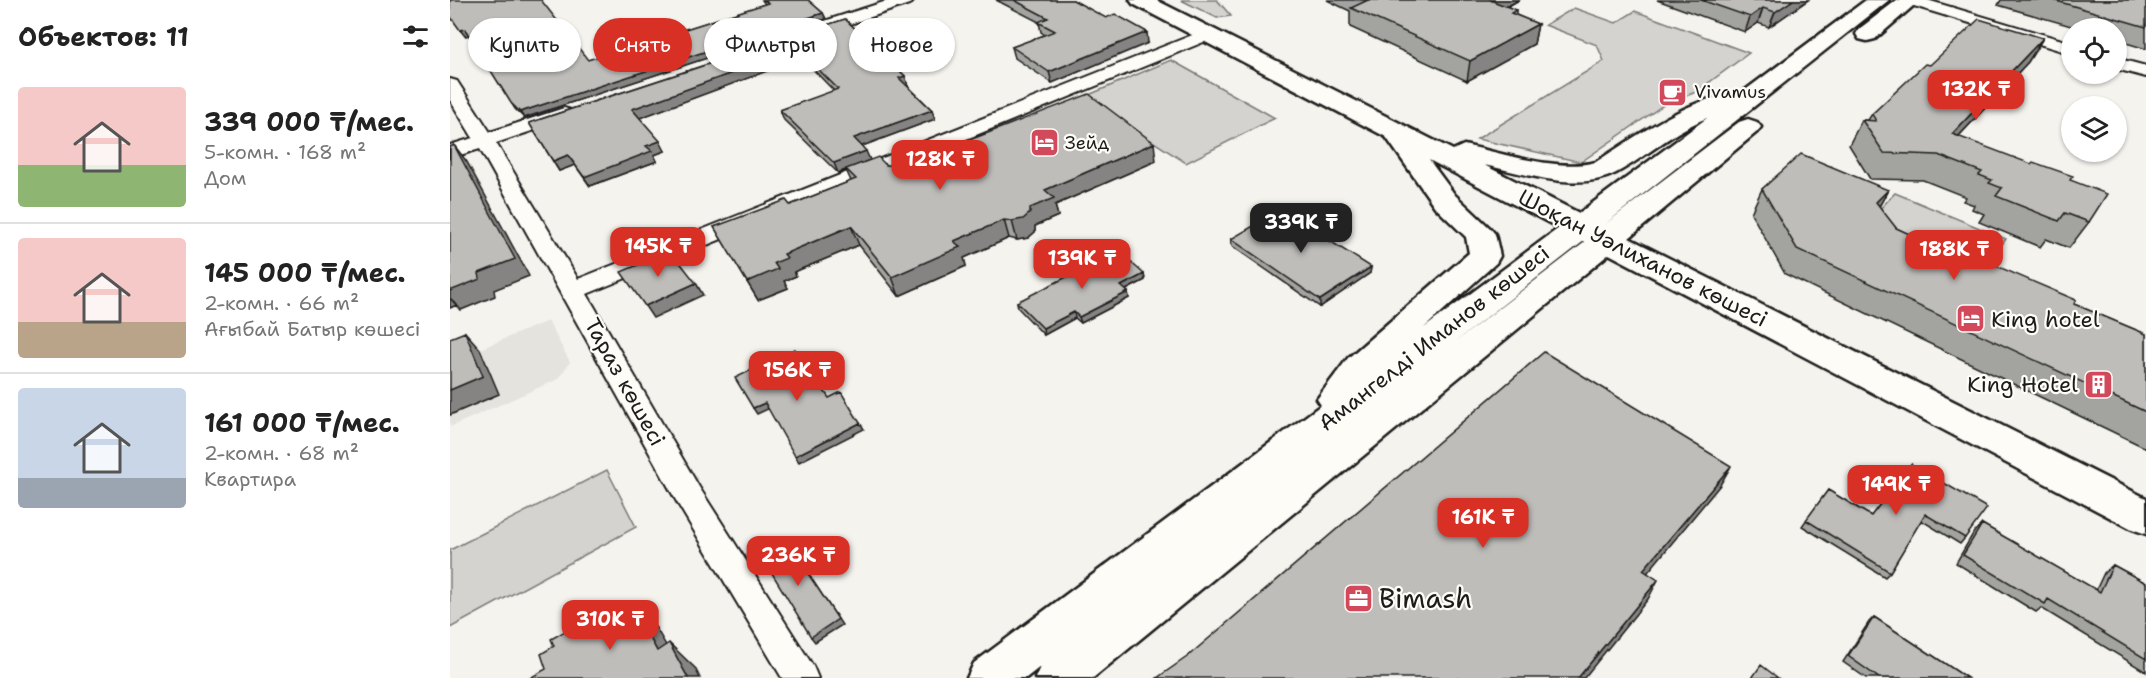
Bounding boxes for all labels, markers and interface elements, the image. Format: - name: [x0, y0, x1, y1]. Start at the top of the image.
- chip: Купить: [468, 18, 581, 72]
- chip: Снять: [593, 18, 692, 72]
- chip: Фильтры: [704, 18, 837, 72]
- chip: Новое: [849, 18, 955, 72]
- map controls: [2061, 18, 2127, 162]
- button: locate: [2061, 18, 2127, 84]
- text: Объектов: 11: [18, 19, 189, 54]
- icon: filters: [399, 20, 432, 53]
- pin: 132K ₸: [1927, 70, 2025, 121]
- cafe icon: Vivamus: [1657, 76, 1689, 108]
- text: 132K ₸: [1942, 76, 2010, 102]
- place label: Vivamus: [1694, 80, 1766, 104]
- button: layers: [2061, 96, 2127, 162]
- text: 339 000 ₸/мес.: [204, 104, 414, 139]
- icon: home: [66, 111, 138, 183]
- hotel icon: Зейд: [1028, 127, 1060, 159]
- place label: Зейд: [1065, 131, 1110, 155]
- text: 5-комн. · 168 m²: [204, 139, 366, 165]
- pin: 128K ₸: [891, 140, 989, 191]
- text: 128K ₸: [905, 146, 975, 172]
- text: Дом: [204, 165, 246, 191]
- street label: Шоқан Уәлиханов көшесі: [1513, 182, 1773, 334]
- pin: 339K ₸: [1252, 203, 1350, 254]
- text: 339K ₸: [1264, 209, 1338, 235]
- pin: 145K ₸: [609, 227, 707, 278]
- pin: 188K ₸: [1905, 230, 2003, 281]
- text: 145K ₸: [624, 233, 692, 259]
- text: 188K ₸: [1919, 236, 1989, 262]
- pin: 139K ₸: [1033, 239, 1131, 290]
- street label: Амангелді Иманов көшесі: [1312, 239, 1556, 437]
- text: 139K ₸: [1047, 245, 1117, 271]
- text: 145 000 ₸/мес.: [204, 255, 406, 290]
- icon: home: [66, 262, 138, 334]
- text: 2-комн. · 66 m²: [204, 290, 359, 316]
- hotel icon: King hotel: [1954, 303, 1986, 335]
- place label: King hotel: [1991, 305, 2100, 334]
- street label: Тараз көшесі: [578, 313, 672, 451]
- text: Ағыбай Батыр көшесі: [204, 316, 420, 342]
- pin: 156K ₸: [748, 351, 846, 402]
- text: 156K ₸: [763, 357, 831, 383]
- building icon: King Hotel: [2083, 368, 2115, 400]
- place label: King Hotel: [1967, 370, 2078, 399]
- text: 161 000 ₸/мес.: [204, 405, 400, 440]
- icon: home: [66, 412, 138, 484]
- text: 2-комн. · 68 m²: [204, 440, 359, 466]
- pin: 149K ₸: [1847, 465, 1945, 516]
- text: Квартира: [204, 466, 296, 492]
- text: 149K ₸: [1861, 471, 1931, 497]
- pin: 161K ₸: [1434, 498, 1532, 549]
- text: 161K ₸: [1451, 504, 1515, 530]
- pin: 236K ₸: [749, 536, 847, 587]
- text: 236K ₸: [761, 542, 835, 568]
- place label: Bimash: [1379, 580, 1472, 617]
- office icon: Bimash: [1342, 582, 1374, 614]
- pin: 310K ₸: [561, 600, 659, 651]
- text: 310K ₸: [576, 606, 644, 632]

